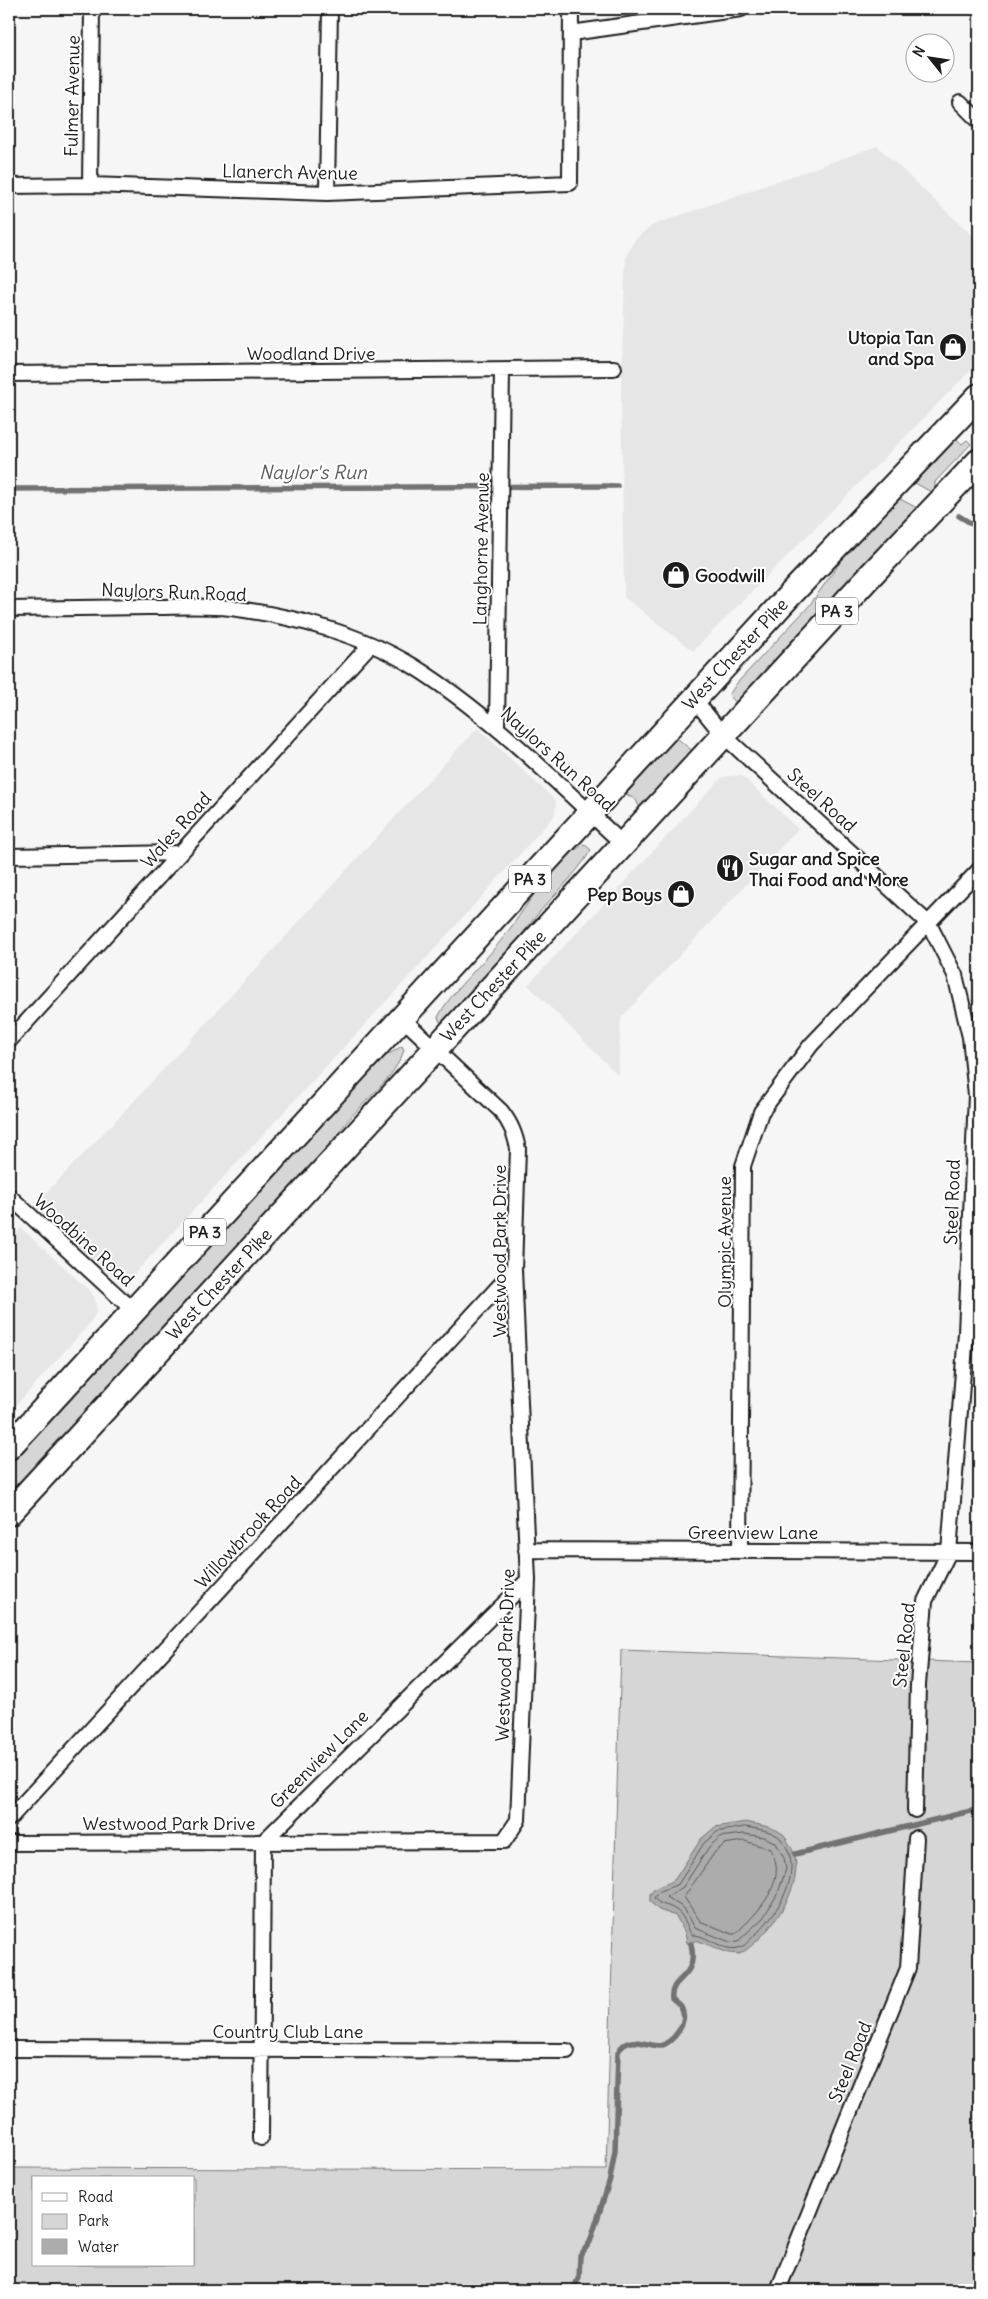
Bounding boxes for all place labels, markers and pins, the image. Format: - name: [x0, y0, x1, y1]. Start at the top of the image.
- place label: Utopia Tan and Spa: [848, 326, 935, 370]
- shop icon: Utopia Tan and Spa: [938, 332, 968, 362]
- shop icon: Goodwill: [661, 560, 691, 590]
- place label: Goodwill: [695, 564, 765, 587]
- place label: Sugar and Spice Thai Food and More: [749, 847, 909, 891]
- restaurant icon: Sugar and Spice Thai Food and More: [715, 853, 745, 883]
- shop icon: Pep Boys: [666, 879, 696, 909]
- place label: Pep Boys: [587, 883, 662, 906]

